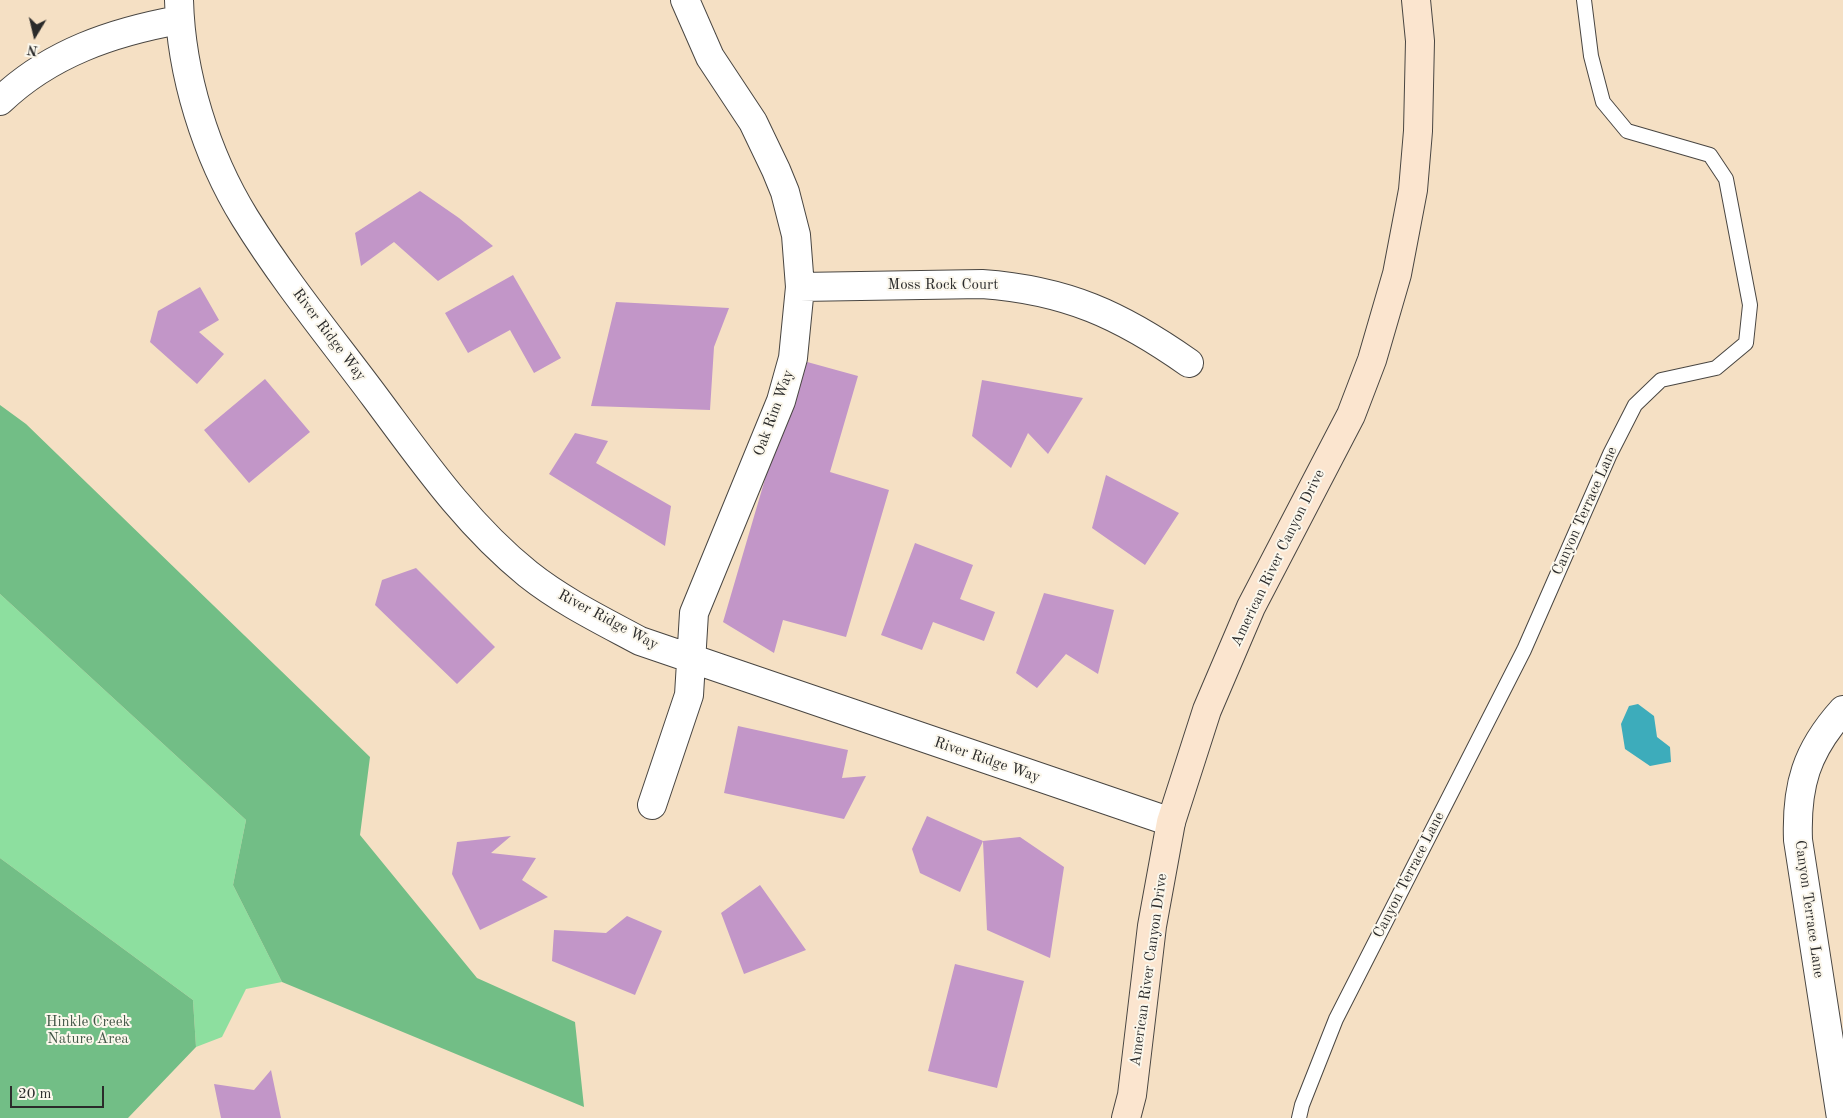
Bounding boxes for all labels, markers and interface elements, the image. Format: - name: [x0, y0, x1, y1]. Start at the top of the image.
- north arrow: [10, 10, 60, 60]
- text: N: [26, 42, 39, 58]
- street label: Moss Rock Court: [888, 276, 998, 294]
- street label: River Ridge Way: [288, 285, 370, 385]
- street label: Oak Rim Way: [750, 367, 798, 459]
- street label: Canyon Terrace Lane: [1549, 444, 1621, 578]
- street label: American River Canyon Drive: [1227, 467, 1329, 649]
- street label: River Ridge Way: [555, 586, 661, 654]
- street label: River Ridge Way: [932, 733, 1042, 787]
- street label: Canyon Terrace Lane: [1369, 809, 1449, 941]
- street label: Canyon Terrace Lane: [1790, 839, 1828, 979]
- street label: American River Canyon Drive: [1127, 872, 1171, 1068]
- park label: Hinkle Creek Nature Area: [46, 1013, 130, 1048]
- scale bar: [12, 1076, 106, 1108]
- text: 20 m: [18, 1087, 52, 1102]

